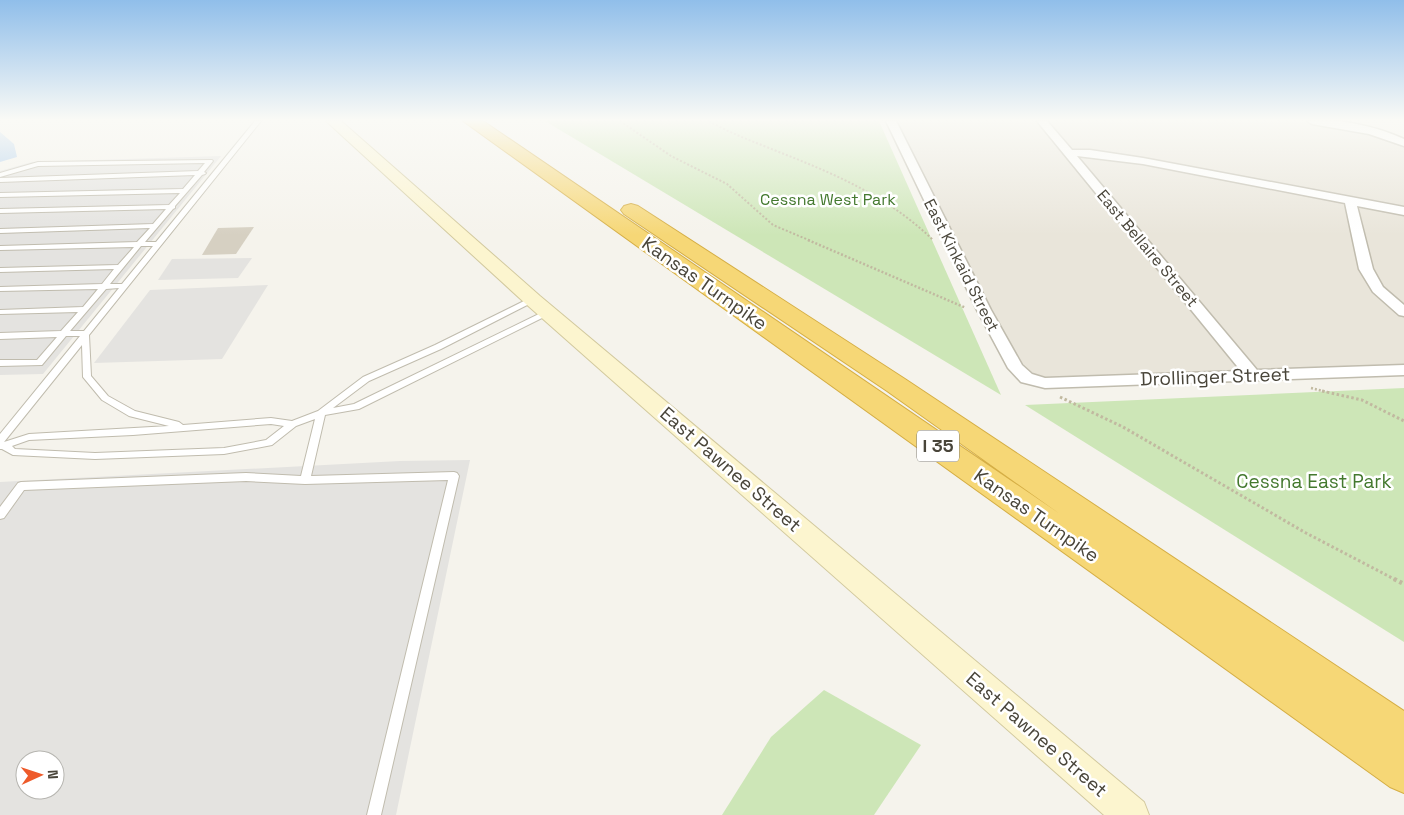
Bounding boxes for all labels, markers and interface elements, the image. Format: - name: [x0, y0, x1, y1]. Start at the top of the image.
- street label: East Bellaire Street: [1092, 185, 1203, 311]
- park label: Cessna West Park: [760, 189, 896, 210]
- street label: East Kinkaid Street: [919, 195, 1004, 335]
- street label: Kansas Turnpike: [637, 231, 772, 336]
- street label: Drollinger Street: [1139, 361, 1291, 392]
- street label: East Pawnee Street: [655, 401, 807, 538]
- road number: I 35: [917, 431, 959, 462]
- street label: Kansas Turnpike: [969, 463, 1104, 568]
- park label: Cessna East Park: [1236, 469, 1392, 494]
- street label: East Pawnee Street: [961, 666, 1113, 803]
- north arrow: [15, 750, 65, 800]
- text: N: [44, 769, 62, 779]

